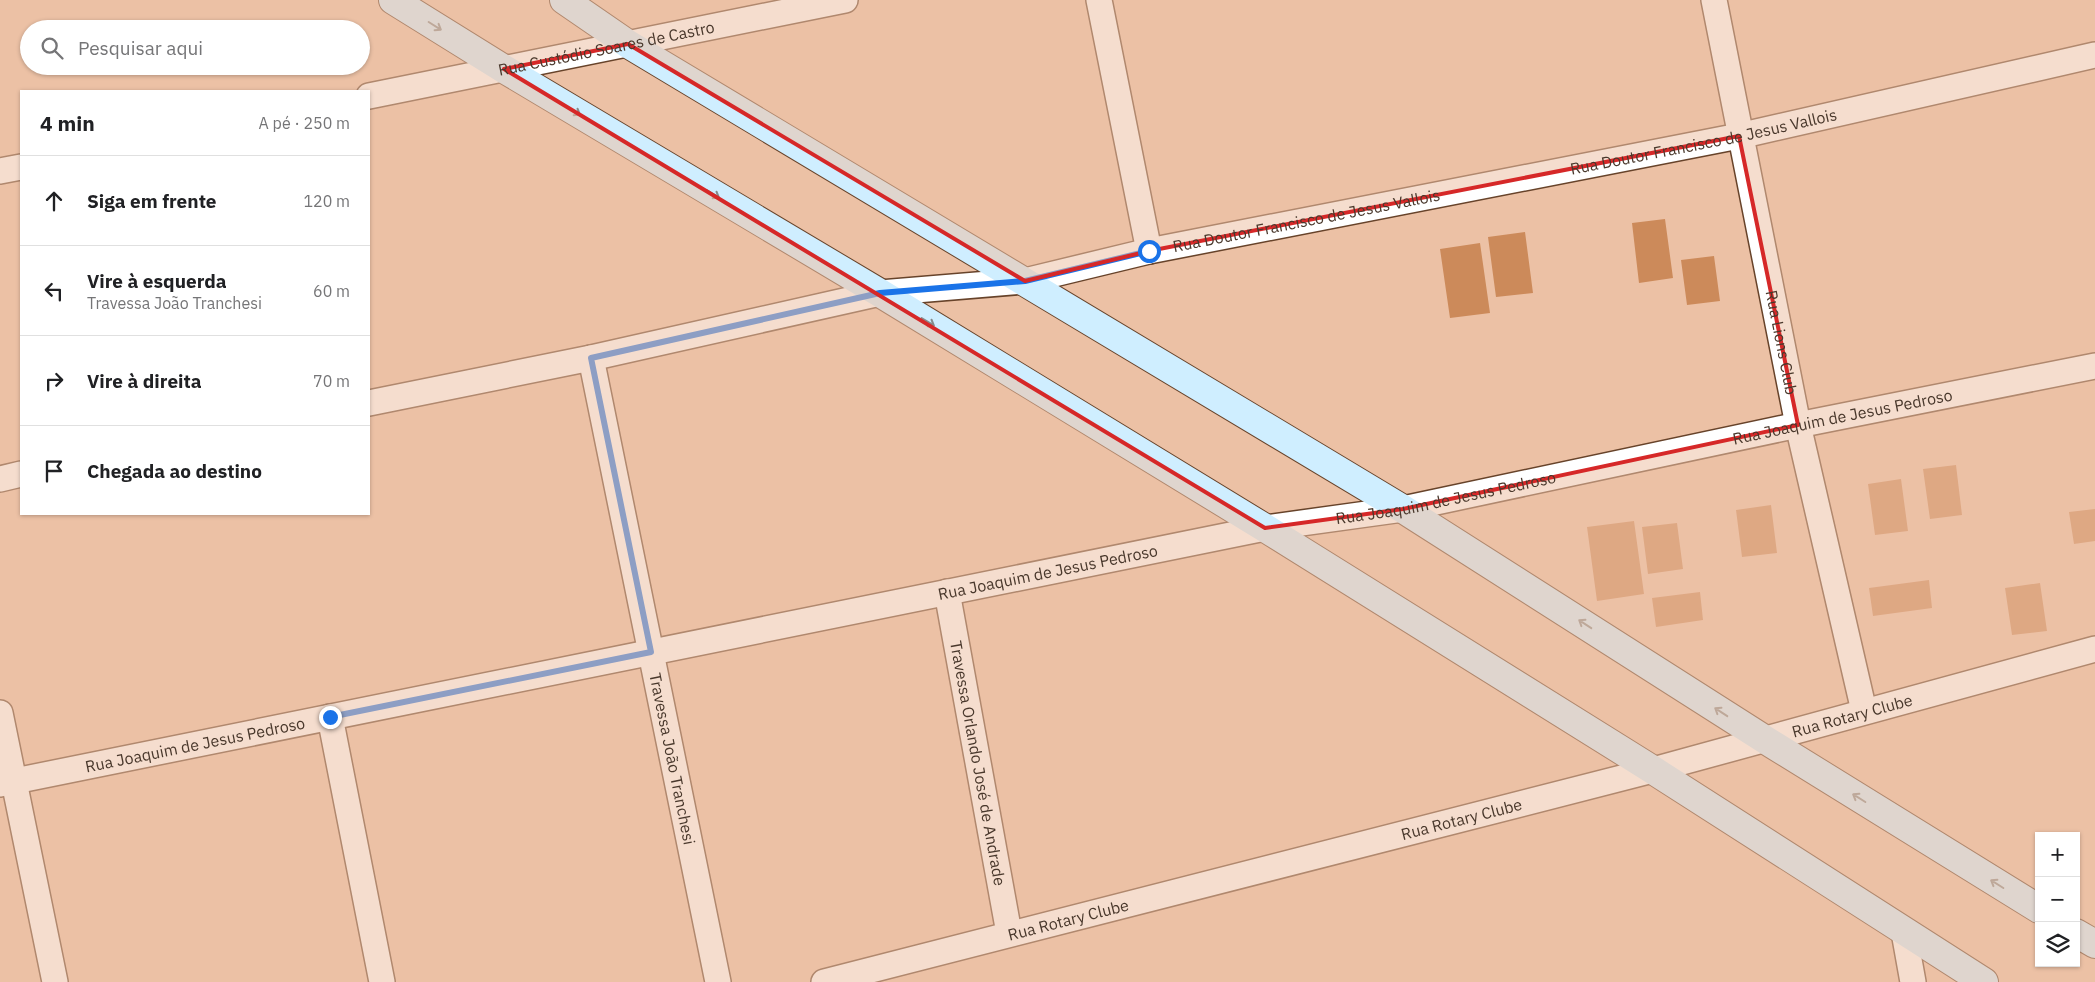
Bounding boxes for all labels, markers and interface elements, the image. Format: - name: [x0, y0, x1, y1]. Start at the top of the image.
- street label: Rua Custódio Soares de Castro: [496, 17, 716, 80]
- search box: [20, 20, 370, 75]
- one-way arrow: [427, 21, 441, 31]
- icon: search: [38, 34, 66, 62]
- text: Pesquisar aqui: [78, 36, 203, 60]
- street label: Rua Doutor Francisco de Jesus Vallois: [1568, 104, 1839, 179]
- one-way arrow: [566, 106, 580, 116]
- text: 4 min: [40, 109, 95, 137]
- text: A pé · 250 m: [259, 113, 350, 133]
- street label: Rua Doutor Francisco de Jesus Vallois: [1171, 185, 1442, 256]
- icon: ahead: [40, 187, 68, 215]
- text: Siga em frente: [87, 189, 217, 213]
- one-way arrow: [706, 189, 720, 199]
- text: 120 m: [303, 191, 350, 211]
- route start: [1138, 240, 1161, 263]
- text: Vire à esquerda: [87, 269, 227, 293]
- icon: left: [40, 277, 68, 305]
- text: 60 m: [313, 281, 350, 301]
- street label: Rua Lions Club: [1762, 288, 1802, 396]
- text: Travessa João Tranchesi: [87, 293, 262, 313]
- one-way arrow: [920, 318, 934, 328]
- icon: right: [40, 367, 68, 395]
- text: Vire à direita: [87, 369, 202, 393]
- text: 70 m: [313, 371, 350, 391]
- street label: Rua Joaquim de Jesus Pedroso: [1731, 385, 1954, 449]
- icon: arrive: [40, 457, 68, 485]
- text: Chegada ao destino: [87, 459, 262, 483]
- street label: Rua Joaquim de Jesus Pedroso: [1334, 467, 1558, 528]
- street label: Rua Joaquim de Jesus Pedroso: [936, 540, 1159, 604]
- one-way arrow: [1578, 619, 1592, 629]
- street label: Travessa Orlando José de Andrade: [946, 639, 1010, 888]
- street label: Travessa João Tranchesi: [645, 671, 700, 847]
- street label: Rua Rotary Clube: [1790, 689, 1915, 742]
- route end: [319, 706, 342, 729]
- one-way arrow: [1715, 707, 1729, 717]
- street label: Rua Joaquim de Jesus Pedroso: [83, 713, 307, 777]
- one-way arrow: [1853, 793, 1867, 803]
- street label: Rua Rotary Clube: [1399, 794, 1524, 844]
- map controls: [2035, 832, 2080, 967]
- button: +: [2035, 832, 2080, 877]
- button: −: [2035, 877, 2080, 922]
- one-way arrow: [1991, 878, 2005, 888]
- street label: Rua Rotary Clube: [1006, 894, 1131, 945]
- button: layers: [2035, 922, 2080, 967]

